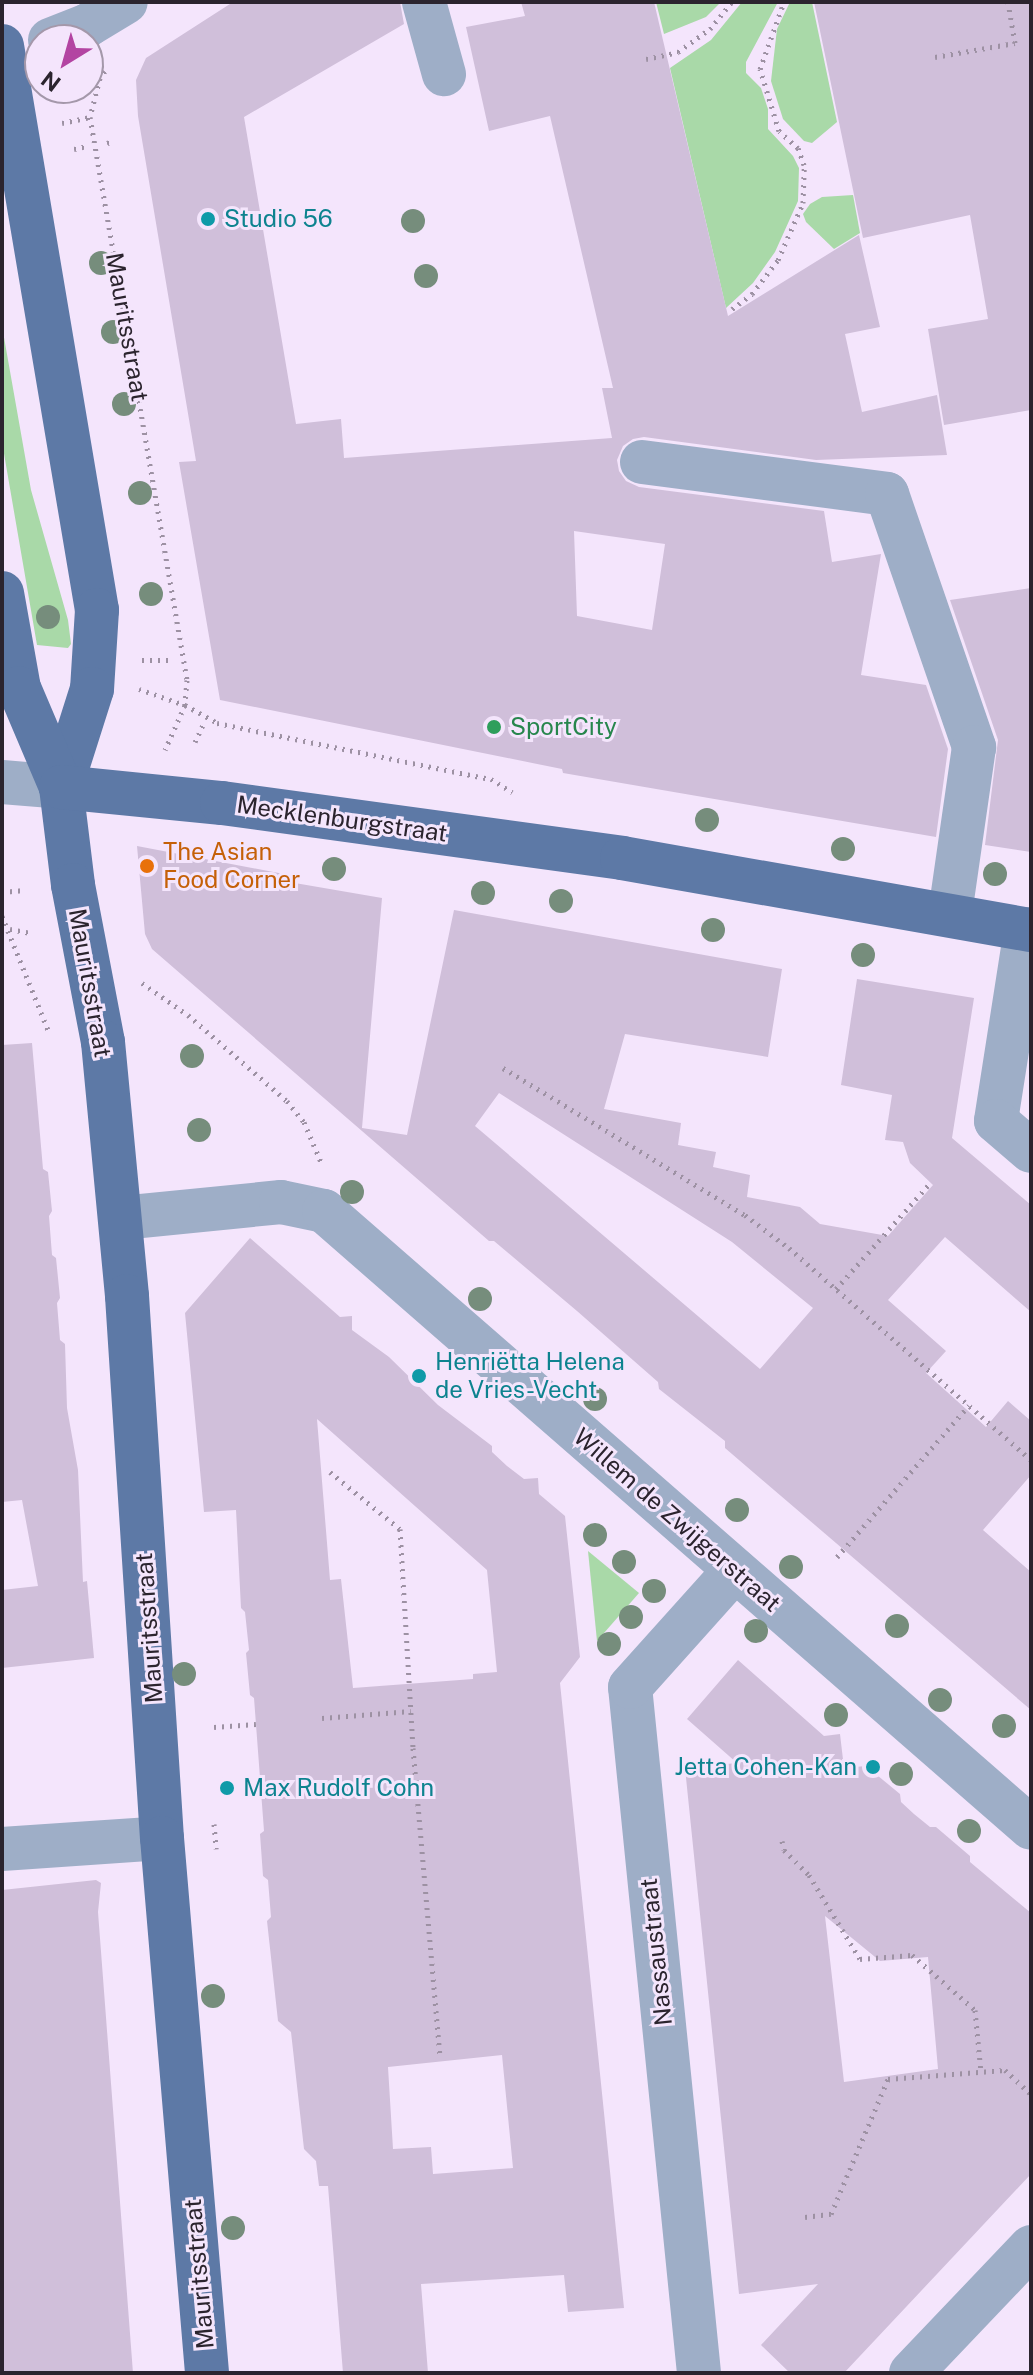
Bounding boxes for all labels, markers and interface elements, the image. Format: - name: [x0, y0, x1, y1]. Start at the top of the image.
- north arrow: [24, 24, 104, 104]
- text: N: [36, 66, 65, 97]
- place label: Studio 56: [224, 205, 333, 233]
- marker: Studio 56: [199, 210, 217, 228]
- street label: Mauritsstraat: [100, 250, 154, 404]
- place label: SportCity: [510, 713, 617, 741]
- marker: SportCity: [485, 718, 503, 736]
- street label: Mecklenburgstraat: [235, 790, 449, 848]
- place label: The Asian Food Corner: [163, 838, 300, 894]
- marker: The Asian Food Corner: [138, 857, 156, 875]
- street label: Mauritsstraat: [63, 906, 117, 1060]
- place label: Henriëtta Helena de Vries-Vecht: [435, 1348, 625, 1404]
- marker: Henriëtta Helena de Vries-Vecht: [410, 1367, 428, 1385]
- street label: Willem de Zwijgerstraat: [567, 1422, 787, 1618]
- street label: Mauritsstraat: [129, 1552, 169, 1704]
- place label: Jetta Cohen-Kan: [674, 1753, 857, 1781]
- marker: Jetta Cohen-Kan: [864, 1758, 882, 1776]
- place label: Max Rudolf Cohn: [243, 1774, 434, 1802]
- marker: Max Rudolf Cohn: [218, 1779, 236, 1797]
- street label: Nassaustraat: [634, 1877, 678, 2027]
- street label: Mauritsstraat: [178, 2198, 220, 2350]

